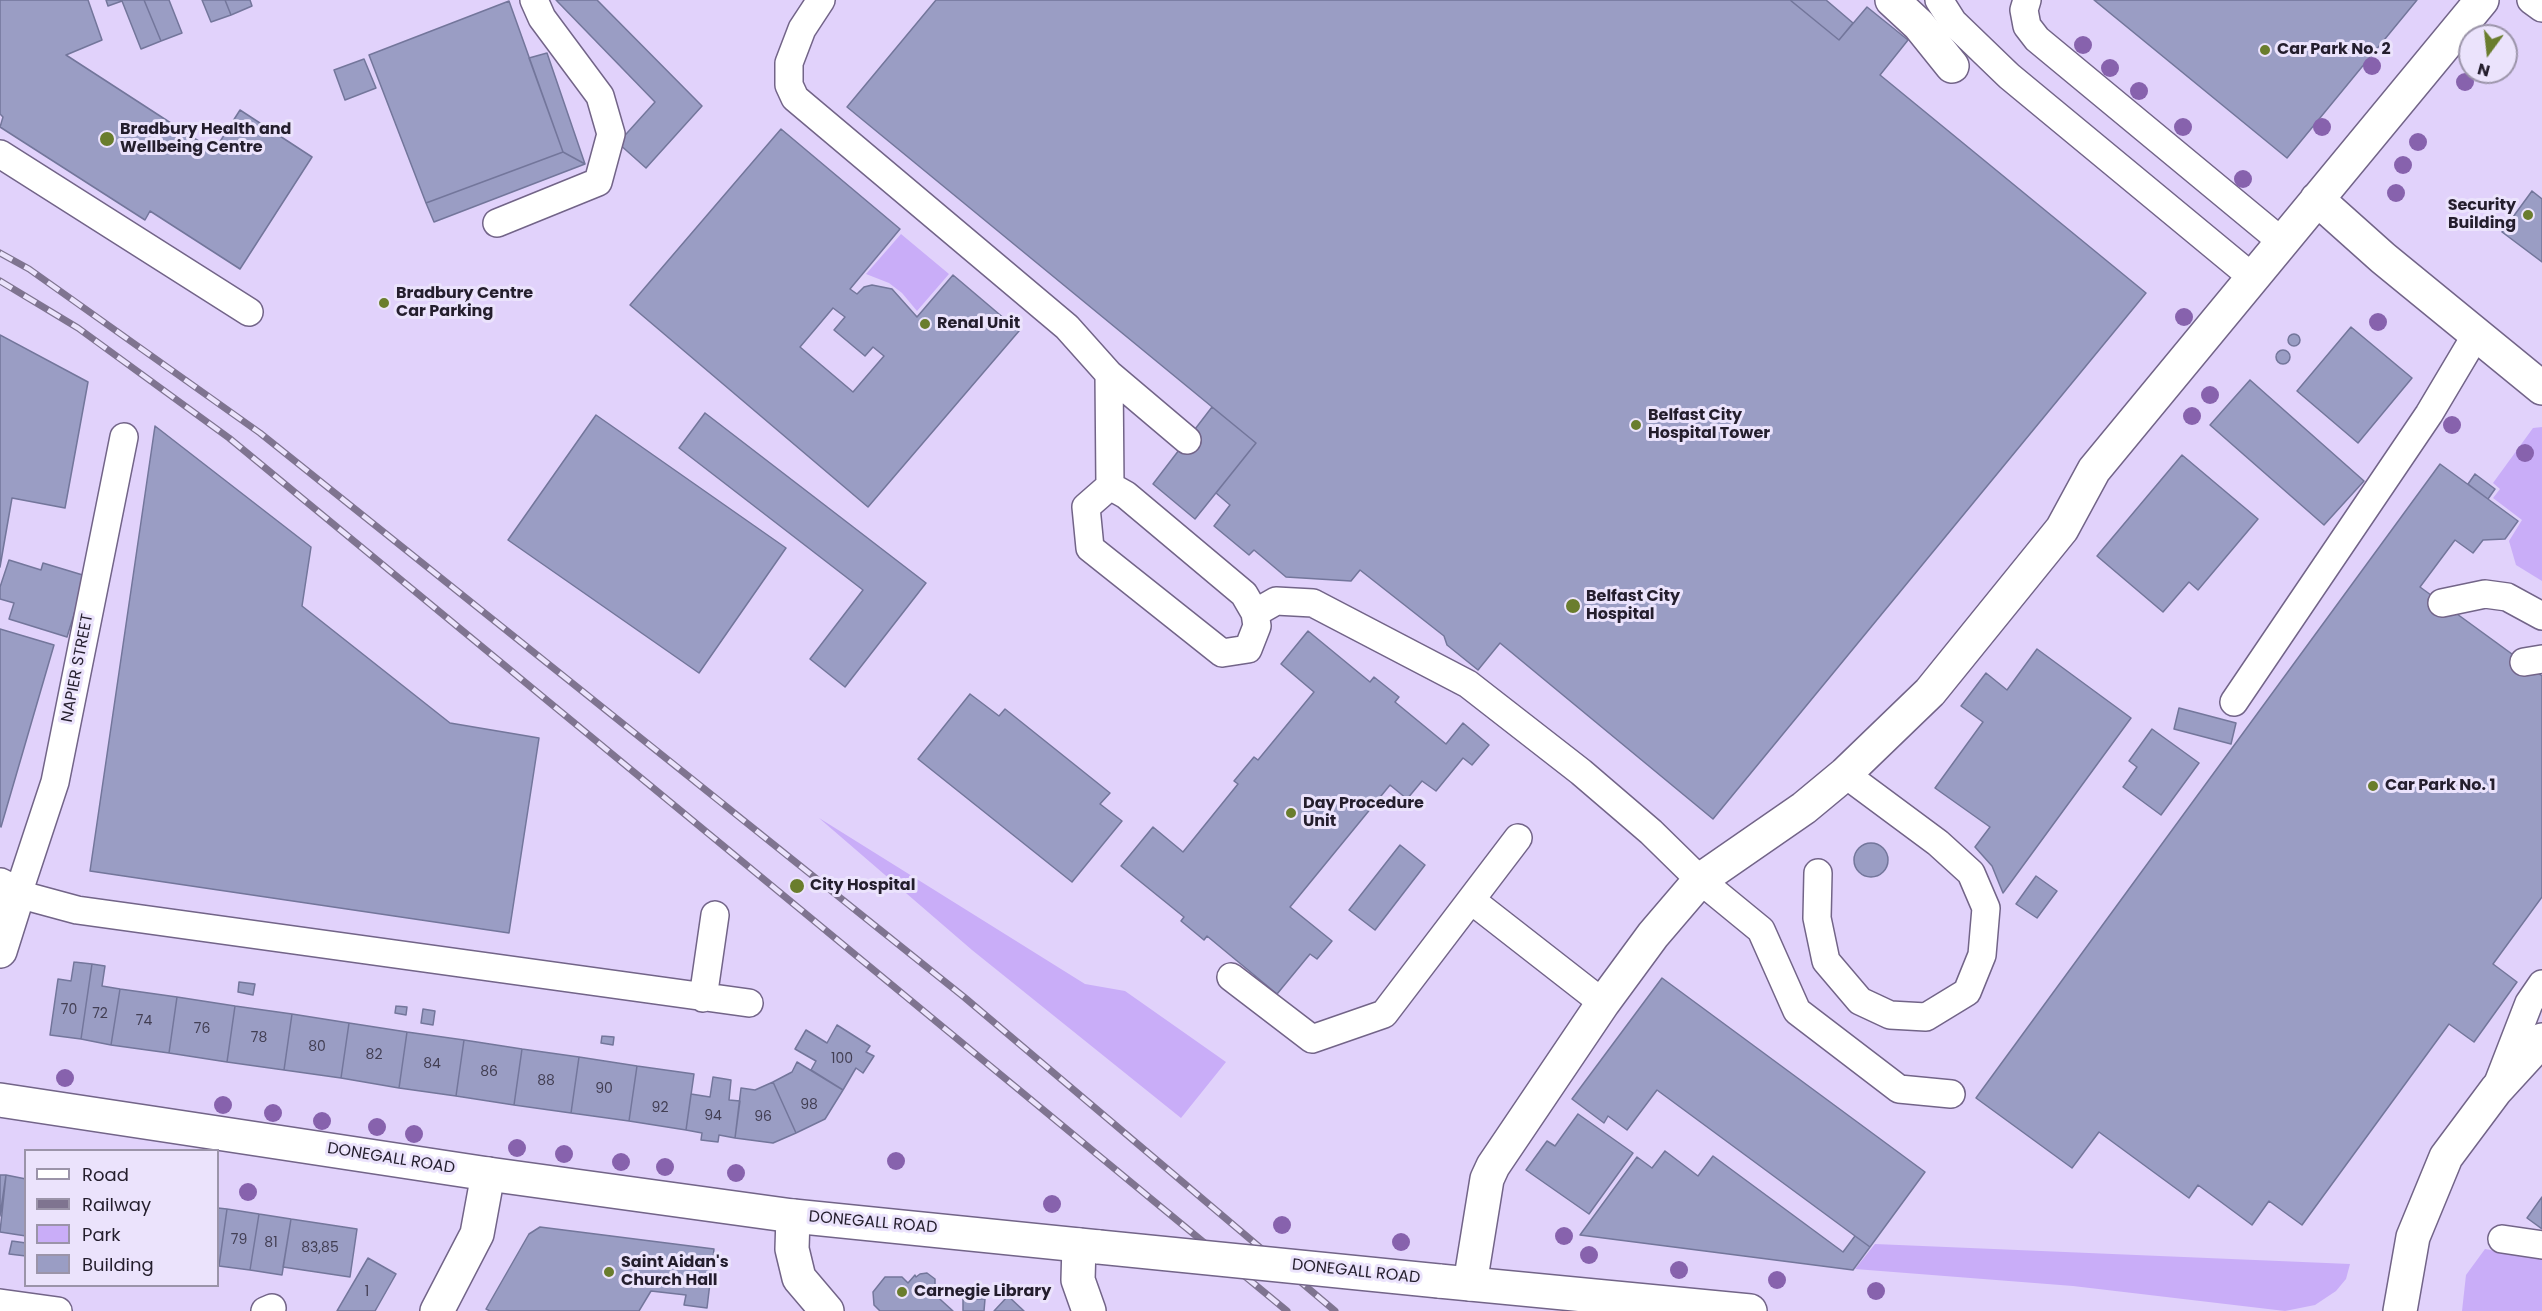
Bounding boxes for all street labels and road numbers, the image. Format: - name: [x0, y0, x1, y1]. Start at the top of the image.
- street label: NAPIER STREET: [58, 612, 98, 724]
- street label: DONEGALL ROAD: [326, 1139, 456, 1179]
- street label: DONEGALL ROAD: [808, 1208, 938, 1238]
- street label: DONEGALL ROAD: [1291, 1256, 1421, 1288]

